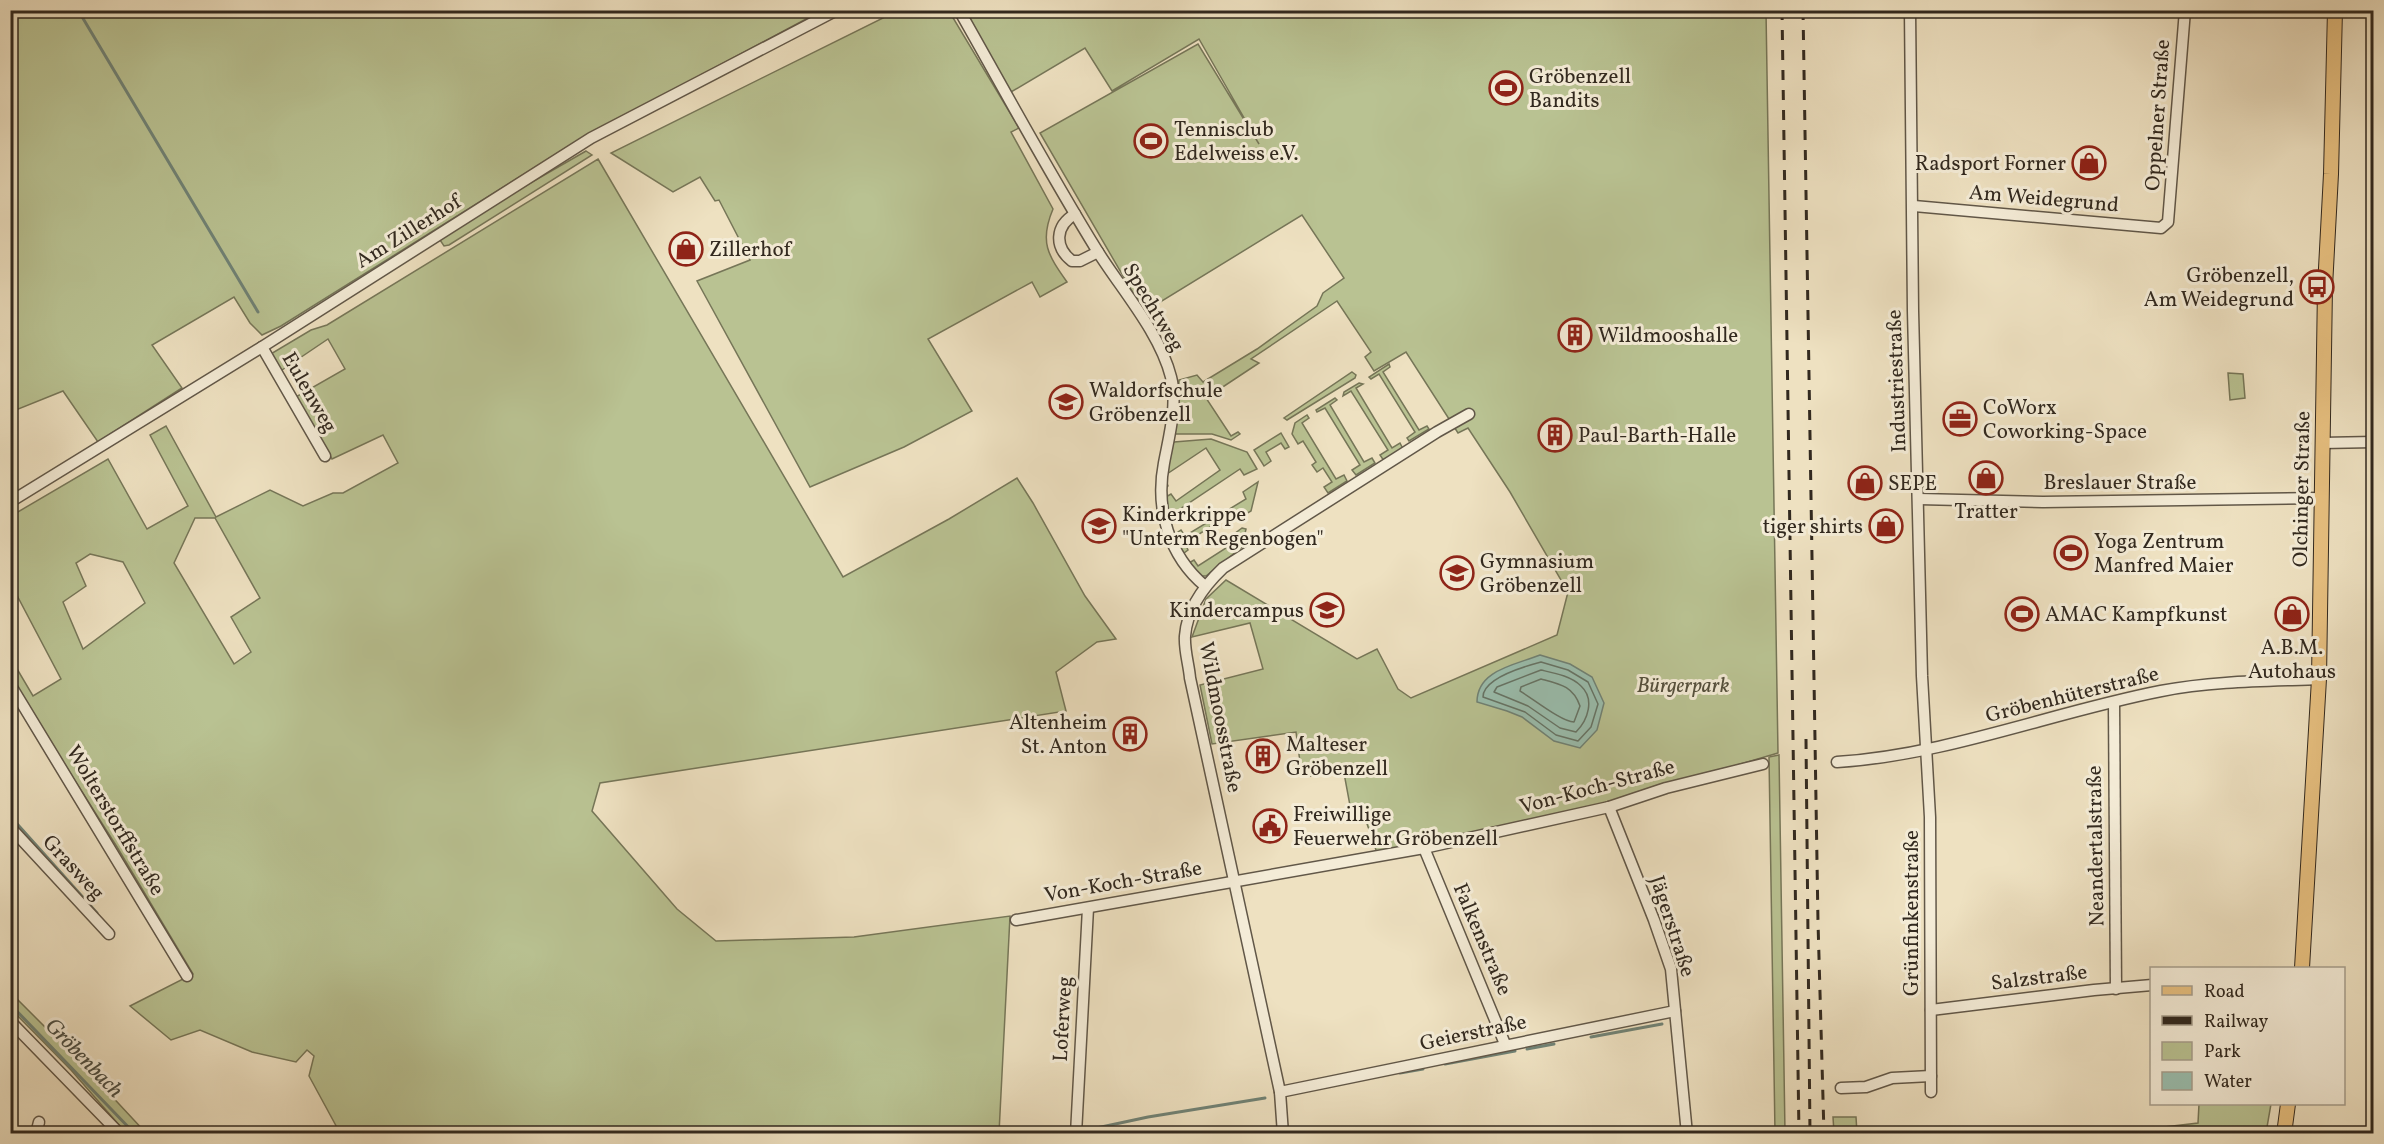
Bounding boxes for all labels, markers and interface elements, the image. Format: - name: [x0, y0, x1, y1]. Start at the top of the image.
- street label: Oppelner Straße: [2139, 38, 2178, 192]
- place label: Gröbenzell Bandits: [1529, 63, 1631, 116]
- sports icon: Gröbenzell Bandits: [1488, 70, 1524, 106]
- place label: Tennisclub Edelweiss e.V.: [1174, 116, 1298, 169]
- sports icon: Tennisclub Edelweiss e.V.: [1133, 123, 1169, 159]
- shop icon: Radsport Forner: [2071, 145, 2107, 181]
- place label: Radsport Forner: [1915, 150, 2066, 179]
- street label: Am Weidegrund: [1968, 179, 2120, 220]
- street label: Am Zillerhof: [351, 187, 469, 276]
- shop icon: Zillerhof: [668, 231, 704, 267]
- place label: Zillerhof: [709, 236, 793, 265]
- street label: Spechtweg: [1115, 258, 1191, 358]
- place label: Gröbenzell, Am Weidegrund: [2144, 262, 2294, 315]
- bus stop icon: Gröbenzell, Am Weidegrund: [2299, 269, 2335, 305]
- street label: Industriestraße: [1881, 309, 1914, 453]
- building icon: Wildmooshalle: [1557, 317, 1593, 353]
- place label: Wildmooshalle: [1598, 322, 1738, 351]
- street label: Eulenweg: [274, 347, 344, 439]
- place label: Waldorfschule Gröbenzell: [1089, 377, 1223, 430]
- school or university icon: Waldorfschule Gröbenzell: [1048, 384, 1084, 420]
- place label: CoWorx Coworking-Space: [1983, 394, 2147, 447]
- office icon: CoWorx Coworking-Space: [1942, 401, 1978, 437]
- street label: Olchinger Straße: [2287, 411, 2318, 567]
- building icon: Paul-Barth-Halle: [1537, 417, 1573, 453]
- place label: Paul-Barth-Halle: [1578, 422, 1736, 451]
- shop icon: Tratter: [1968, 460, 2004, 496]
- shop icon: SEPE: [1847, 465, 1883, 501]
- street label: Breslauer Straße: [2043, 469, 2197, 498]
- place label: SEPE: [1888, 470, 1937, 499]
- place label: Tratter: [1954, 498, 2018, 527]
- place label: Kinderkrippe "Unterm Regenbogen": [1122, 501, 1324, 554]
- school or university icon: Kinderkrippe "Unterm Regenbogen": [1081, 508, 1117, 544]
- shop icon: tiger shirts: [1868, 508, 1904, 544]
- place label: tiger shirts: [1763, 513, 1863, 542]
- place label: Yoga Zentrum Manfred Maier: [2094, 528, 2234, 581]
- sports icon: Yoga Zentrum Manfred Maier: [2053, 535, 2089, 571]
- place label: Gymnasium Gröbenzell: [1480, 548, 1594, 601]
- school or university icon: Gymnasium Gröbenzell: [1439, 555, 1475, 591]
- school or university icon: Kindercampus: [1309, 592, 1345, 628]
- sports icon: AMAC Kampfkunst: [2004, 596, 2040, 632]
- shop icon: A.B.M. Autohaus: [2274, 596, 2310, 632]
- place label: Kindercampus: [1169, 597, 1304, 626]
- place label: AMAC Kampfkunst: [2045, 601, 2227, 630]
- place label: A.B.M. Autohaus: [2248, 634, 2336, 687]
- street label: Wildmoosstraße: [1191, 639, 1248, 795]
- street label: Gröbenhüterstraße: [1983, 660, 2162, 731]
- park label: Bürgerpark: [1637, 672, 1730, 701]
- place label: Altenheim St. Anton: [1009, 709, 1107, 762]
- building icon: Altenheim St. Anton: [1112, 716, 1148, 752]
- place label: Malteser Gröbenzell: [1286, 731, 1388, 784]
- building icon: Malteser Gröbenzell: [1245, 738, 1281, 774]
- street label: Wolterstorffstraße: [58, 740, 171, 901]
- street label: Von-Koch-Straße: [1516, 753, 1678, 822]
- street label: Neandertalstraße: [2081, 765, 2112, 927]
- place label: Freiwillige Feuerwehr Gröbenzell: [1293, 801, 1498, 854]
- public building icon: Freiwillige Feuerwehr Gröbenzell: [1252, 808, 1288, 844]
- street label: Grasweg: [35, 829, 111, 907]
- street label: Grünfinkenstraße: [1898, 830, 1927, 996]
- street label: Von-Koch-Straße: [1042, 854, 1204, 911]
- street label: Jägerstraße: [1642, 872, 1702, 981]
- street label: Falkenstraße: [1445, 879, 1518, 1000]
- street label: Salzstraße: [1989, 958, 2089, 999]
- legend: [2150, 967, 2345, 1105]
- street label: Loferweg: [1047, 976, 1080, 1063]
- text: Road: [2204, 980, 2245, 1005]
- street label: Geierstraße: [1417, 1008, 1529, 1059]
- text: Railway: [2204, 1010, 2268, 1035]
- water label: Gröbenbach: [37, 1012, 129, 1106]
- text: Park: [2204, 1040, 2241, 1065]
- text: Water: [2204, 1070, 2252, 1095]

